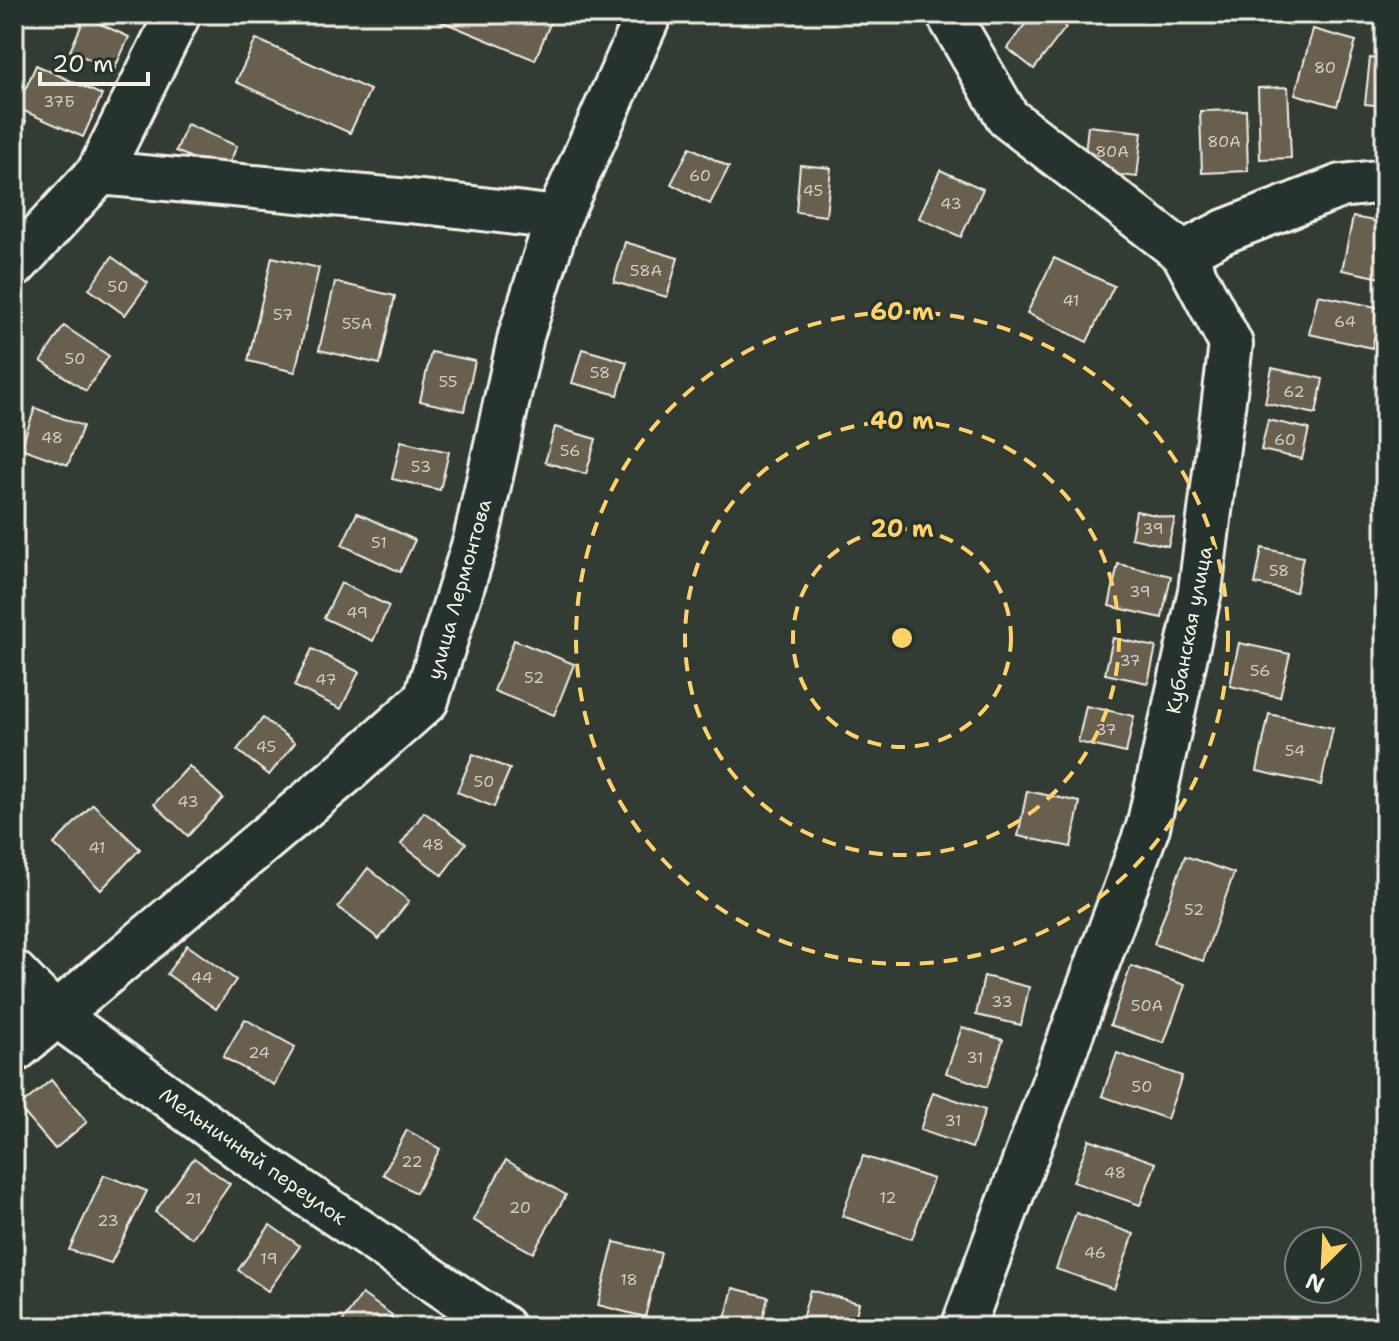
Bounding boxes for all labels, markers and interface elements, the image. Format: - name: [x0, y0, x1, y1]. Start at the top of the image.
- scale bar: [40, 36, 148, 86]
- text: 20 m: [52, 48, 114, 80]
- house number: 80: [1314, 57, 1336, 78]
- house number: 37Б: [43, 91, 75, 112]
- house number: 80А: [1207, 131, 1241, 152]
- house number: 80А: [1095, 141, 1129, 162]
- house number: 60: [689, 165, 711, 186]
- house number: 45: [803, 180, 823, 201]
- house number: 43: [940, 193, 962, 214]
- house number: 58А: [630, 260, 662, 281]
- house number: 50: [108, 276, 128, 297]
- house number: 41: [1062, 290, 1080, 311]
- text: 60 m: [870, 296, 934, 328]
- house number: 57: [273, 304, 293, 325]
- house number: 64: [1334, 311, 1356, 332]
- house number: 55А: [342, 313, 372, 334]
- house number: 50: [65, 348, 85, 369]
- house number: 58: [590, 362, 610, 383]
- house number: 55: [438, 371, 458, 392]
- house number: 62: [1283, 381, 1305, 402]
- text: 40 m: [870, 405, 934, 437]
- house number: 48: [41, 427, 63, 448]
- house number: 60: [1274, 429, 1296, 450]
- house number: 56: [560, 440, 580, 461]
- house number: 53: [411, 456, 431, 477]
- street label: улица Лермонтова: [421, 495, 497, 682]
- text: 20 m: [870, 513, 934, 545]
- house number: 39: [1142, 518, 1164, 539]
- house number: 51: [371, 532, 387, 553]
- street label: Кубанская улица: [1160, 543, 1218, 716]
- house number: 58: [1269, 560, 1289, 581]
- house number: 39: [1129, 581, 1151, 602]
- house number: 49: [346, 602, 368, 623]
- centre of rings: [888, 624, 916, 652]
- house number: 37: [1119, 650, 1141, 671]
- house number: 56: [1250, 660, 1270, 681]
- house number: 52: [524, 667, 544, 688]
- house number: 47: [315, 669, 337, 690]
- house number: 37: [1095, 719, 1117, 740]
- house number: 45: [256, 736, 276, 757]
- house number: 54: [1285, 740, 1305, 761]
- house number: 50: [474, 771, 494, 792]
- house number: 43: [177, 791, 199, 812]
- house number: 48: [422, 834, 444, 855]
- house number: 41: [88, 837, 106, 858]
- house number: 52: [1184, 899, 1204, 920]
- house number: 44: [191, 967, 213, 988]
- house number: 33: [991, 991, 1013, 1012]
- house number: 50А: [1131, 995, 1163, 1016]
- house number: 24: [248, 1042, 270, 1063]
- house number: 31: [966, 1047, 984, 1068]
- house number: 50: [1132, 1076, 1152, 1097]
- street label: Мельничный переулок: [154, 1081, 352, 1231]
- house number: 31: [944, 1110, 962, 1131]
- house number: 22: [401, 1151, 423, 1172]
- house number: 48: [1104, 1162, 1126, 1183]
- house number: 12: [879, 1187, 897, 1208]
- house number: 21: [184, 1188, 202, 1209]
- house number: 20: [509, 1197, 531, 1218]
- house number: 23: [97, 1210, 119, 1231]
- north arrow: [1283, 1225, 1363, 1305]
- house number: 46: [1084, 1242, 1106, 1263]
- house number: 19: [260, 1248, 278, 1269]
- text: N: [1301, 1266, 1329, 1300]
- house number: 18: [620, 1269, 638, 1290]

